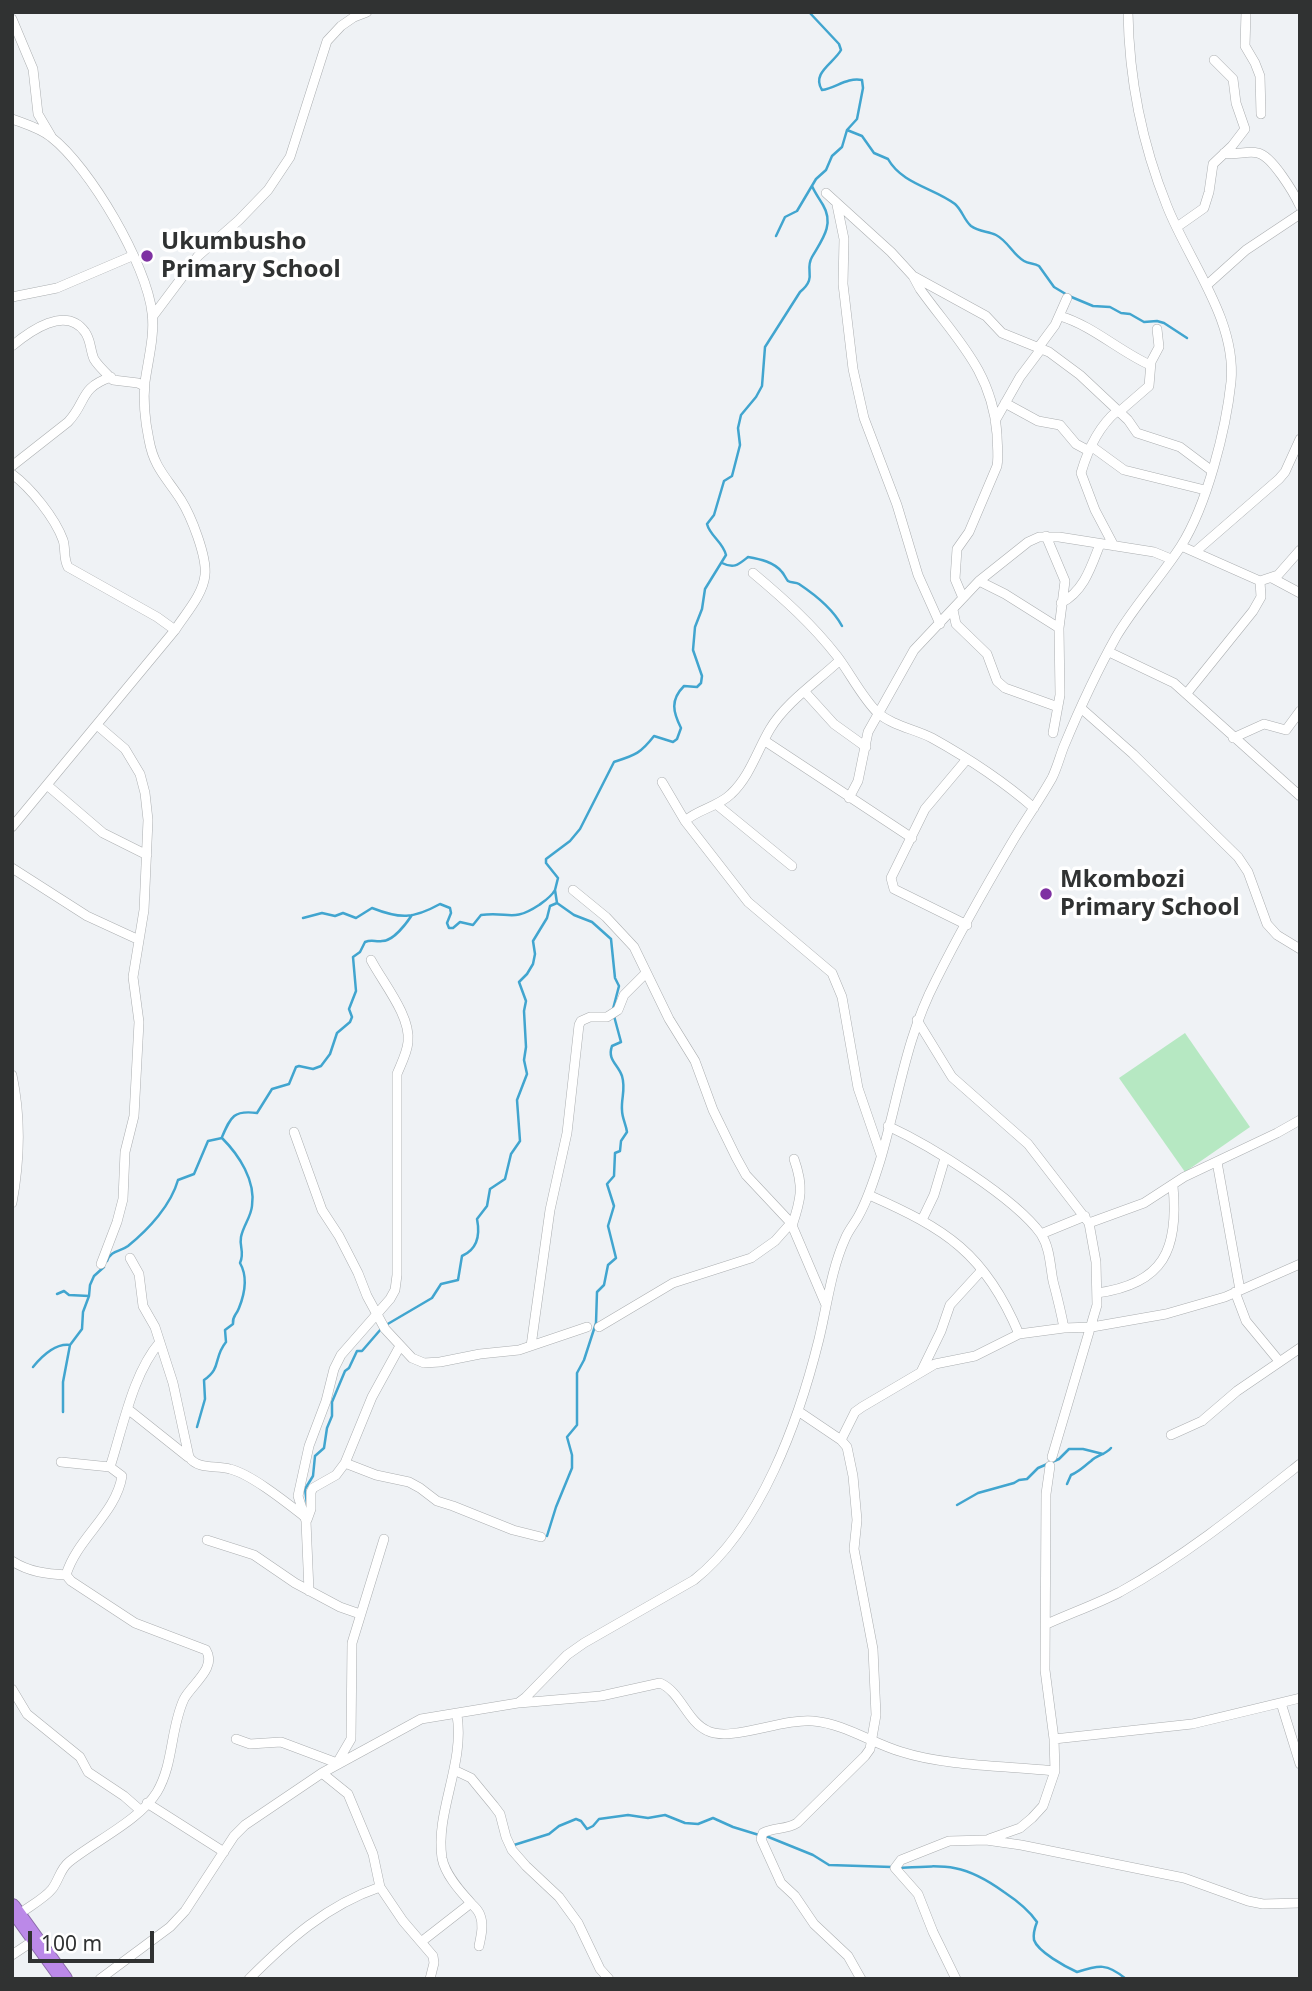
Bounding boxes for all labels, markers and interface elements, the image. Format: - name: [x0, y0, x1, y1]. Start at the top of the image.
- place label: Ukumbusho Primary School: [161, 228, 341, 284]
- marker: Ukumbusho Primary School: [139, 248, 155, 264]
- place label: Mkombozi Primary School: [1060, 866, 1240, 922]
- marker: Mkombozi Primary School: [1038, 886, 1054, 902]
- scale bar: [32, 1918, 158, 1962]
- text: 100 m: [41, 1929, 102, 1957]

